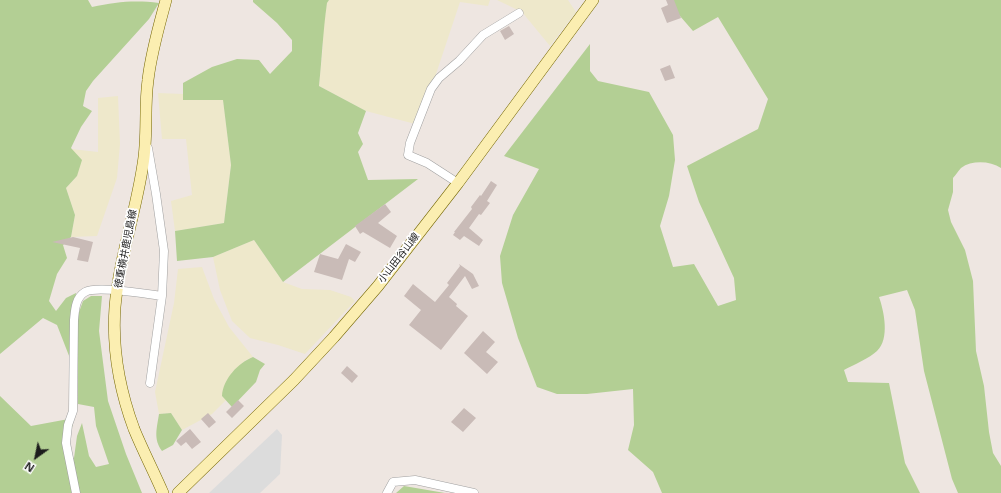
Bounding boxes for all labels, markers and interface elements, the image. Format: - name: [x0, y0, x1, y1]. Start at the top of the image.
- street label: 徳重横井鹿児島線: [112, 209, 140, 289]
- street label: 小山田谷山線: [376, 231, 422, 285]
- north arrow: [16, 437, 56, 477]
- text: N: [21, 459, 37, 476]

